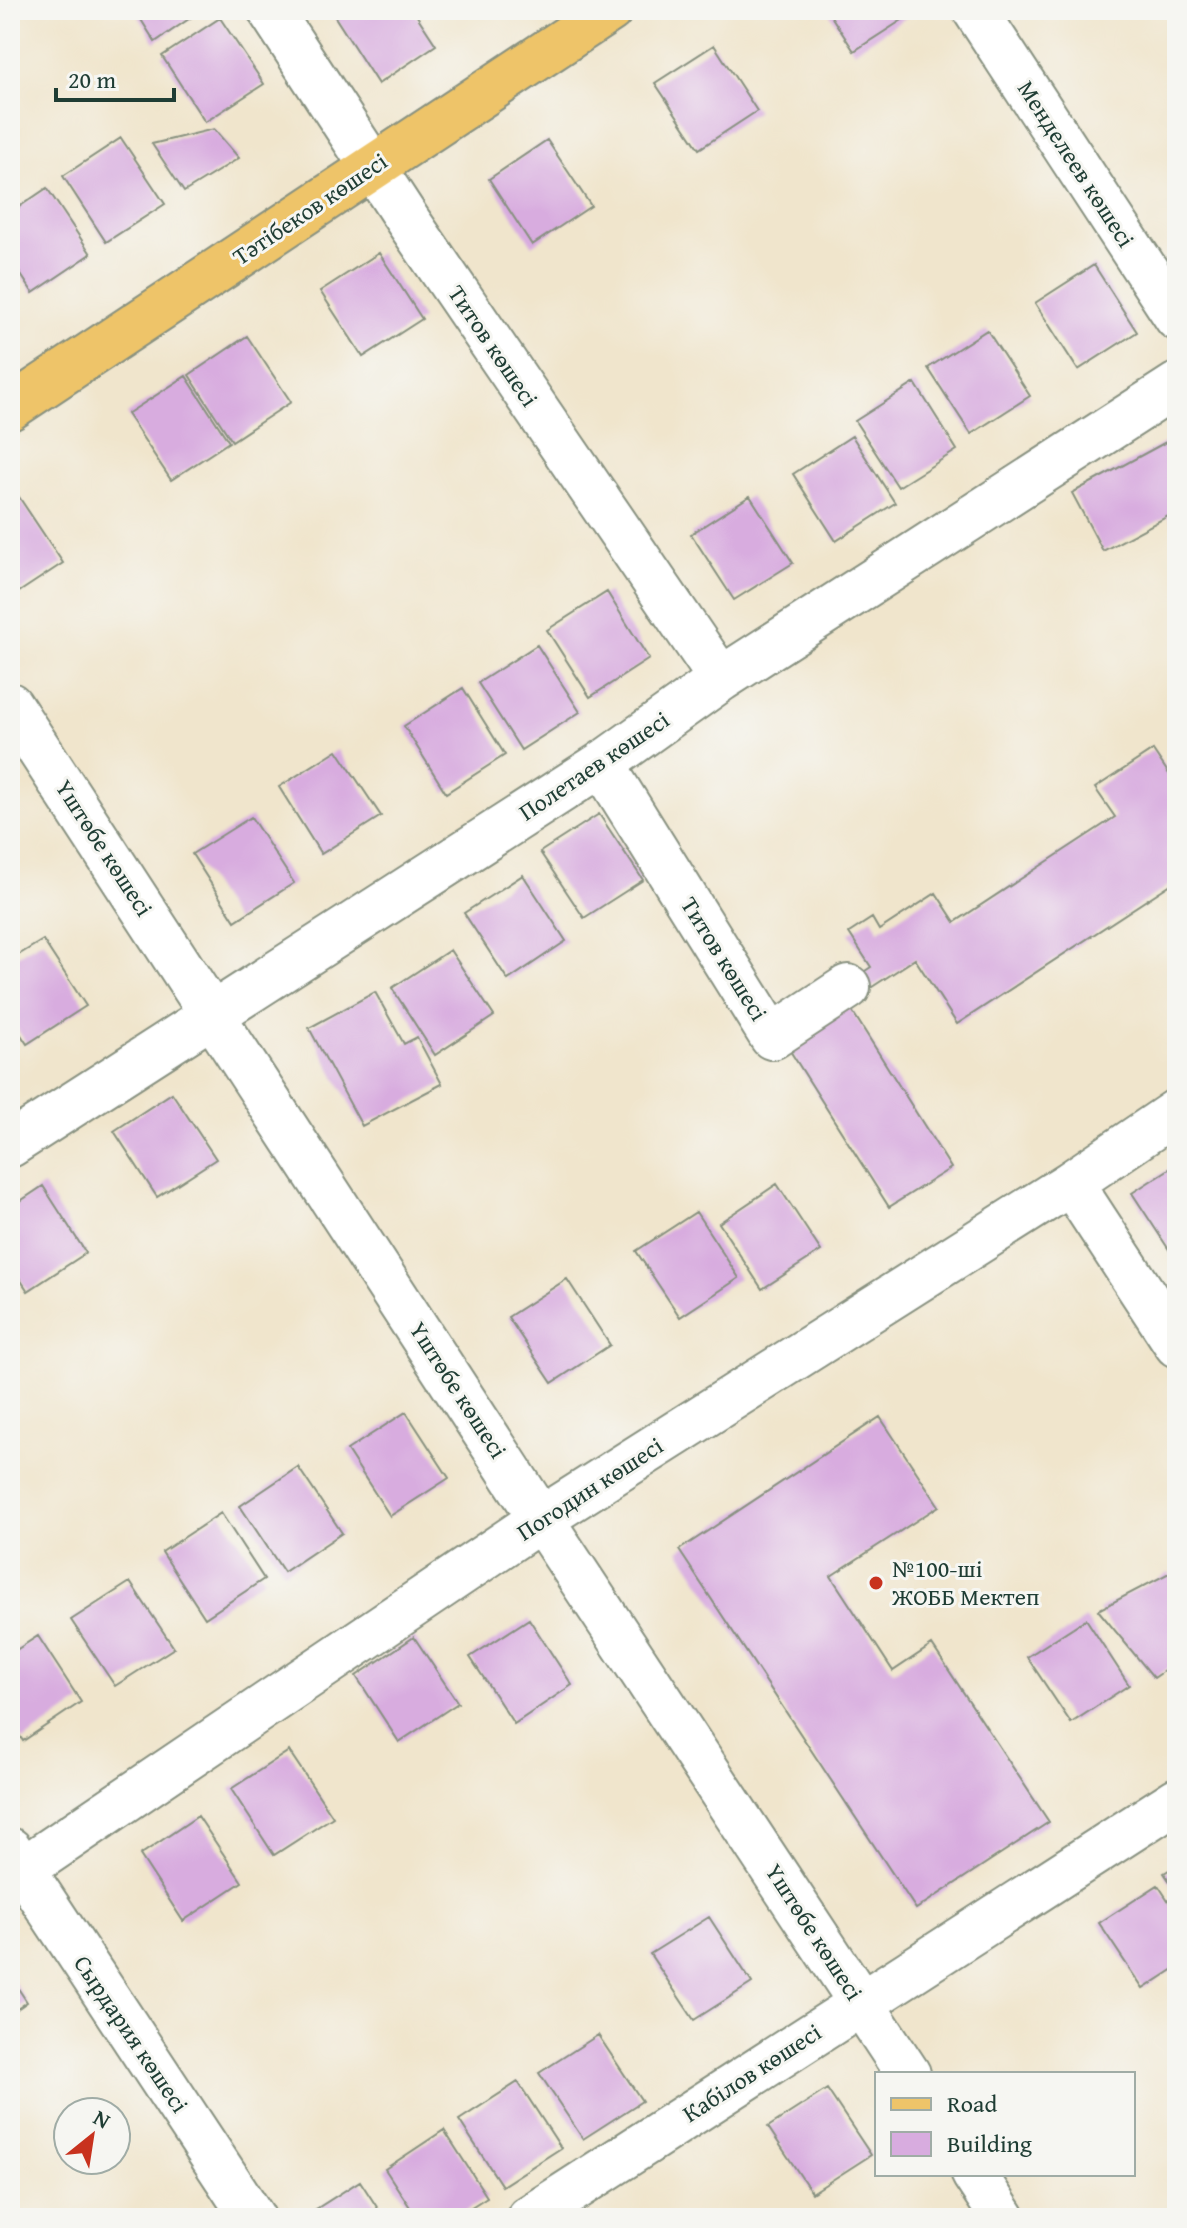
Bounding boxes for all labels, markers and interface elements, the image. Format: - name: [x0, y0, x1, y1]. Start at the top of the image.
- scale bar: [56, 52, 174, 102]
- text: 20 m: [68, 62, 116, 97]
- street label: Менделеев көшесі: [1009, 73, 1144, 254]
- street label: Тәтібеков көшесі: [225, 144, 394, 273]
- street label: Титов көшесі: [440, 278, 547, 414]
- street label: Полетаев көшесі: [511, 702, 676, 829]
- street label: Үштөбе көшесі: [47, 772, 162, 923]
- street label: Титов көшесі: [672, 890, 777, 1028]
- street label: Үштөбе көшесі: [401, 1314, 516, 1465]
- street label: Погодин көшесі: [510, 1428, 670, 1549]
- place label: №100-ші ЖОББ Мектеп: [891, 1551, 1039, 1614]
- marker: №100-ші ЖОББ Мектеп: [867, 1574, 885, 1592]
- street label: Үштөбе көшесі: [757, 1856, 872, 2007]
- street label: Сырдария көшесі: [66, 1948, 197, 2120]
- street label: Кабілов көшесі: [675, 2014, 828, 2131]
- legend: [875, 2072, 1135, 2176]
- text: Road: [947, 2086, 997, 2121]
- north arrow: [52, 2096, 132, 2176]
- text: N: [88, 2101, 117, 2136]
- text: Building: [947, 2126, 1032, 2161]

